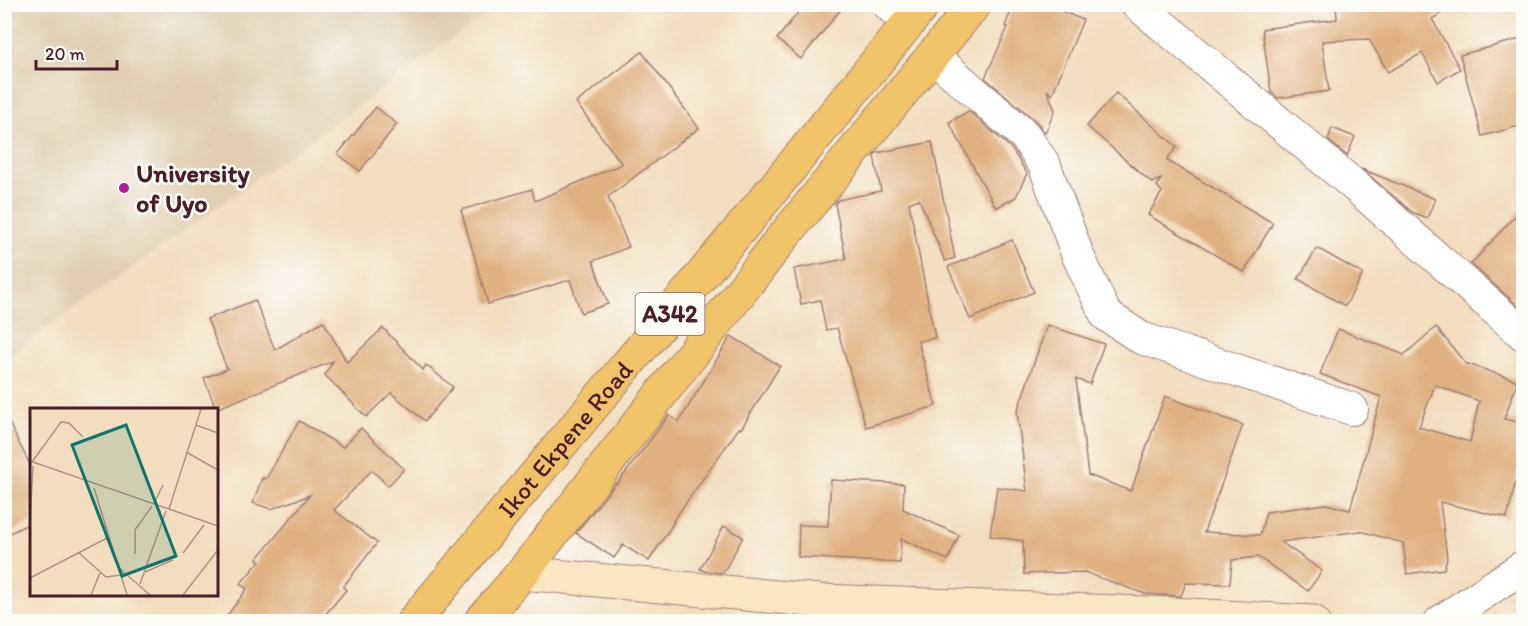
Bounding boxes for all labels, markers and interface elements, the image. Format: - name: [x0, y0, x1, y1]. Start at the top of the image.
- scale bar: [36, 33, 117, 71]
- text: 20 m: [45, 43, 85, 65]
- place label: University of Uyo: [136, 157, 250, 219]
- marker: University of Uyo: [117, 181, 131, 195]
- road number: A342: [636, 293, 704, 335]
- street label: Ikot Ekpene Road: [491, 354, 640, 524]
- inset map: [30, 408, 218, 596]

